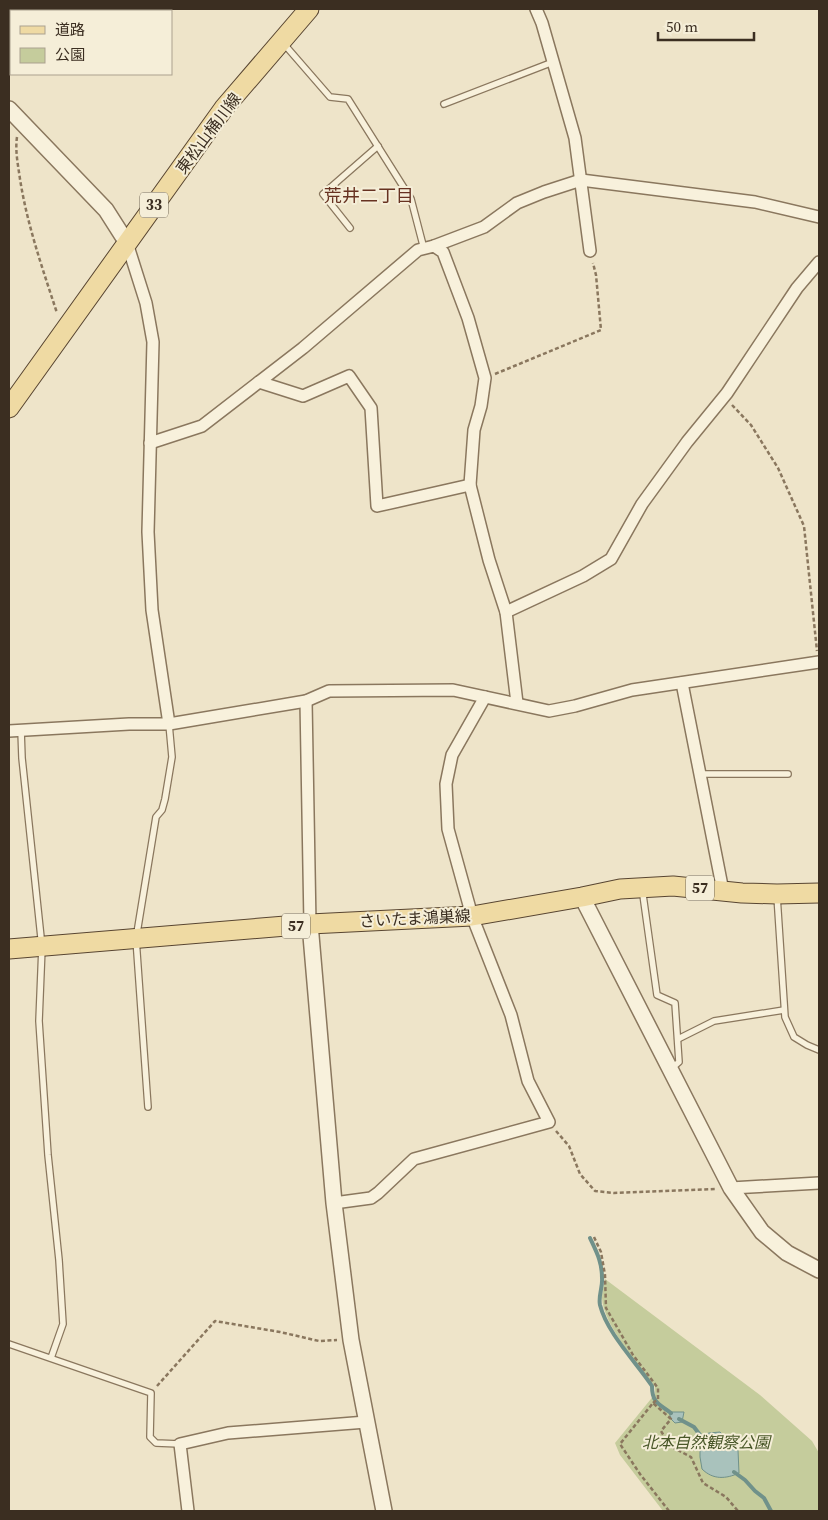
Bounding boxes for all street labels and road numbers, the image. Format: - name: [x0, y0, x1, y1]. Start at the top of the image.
- street label: 東松山桶川線: [170, 88, 246, 178]
- road number: 33: [140, 192, 168, 218]
- road number: 57: [686, 876, 714, 900]
- street label: さいたま鴻巣線: [359, 904, 471, 932]
- road number: 57: [282, 914, 310, 938]

